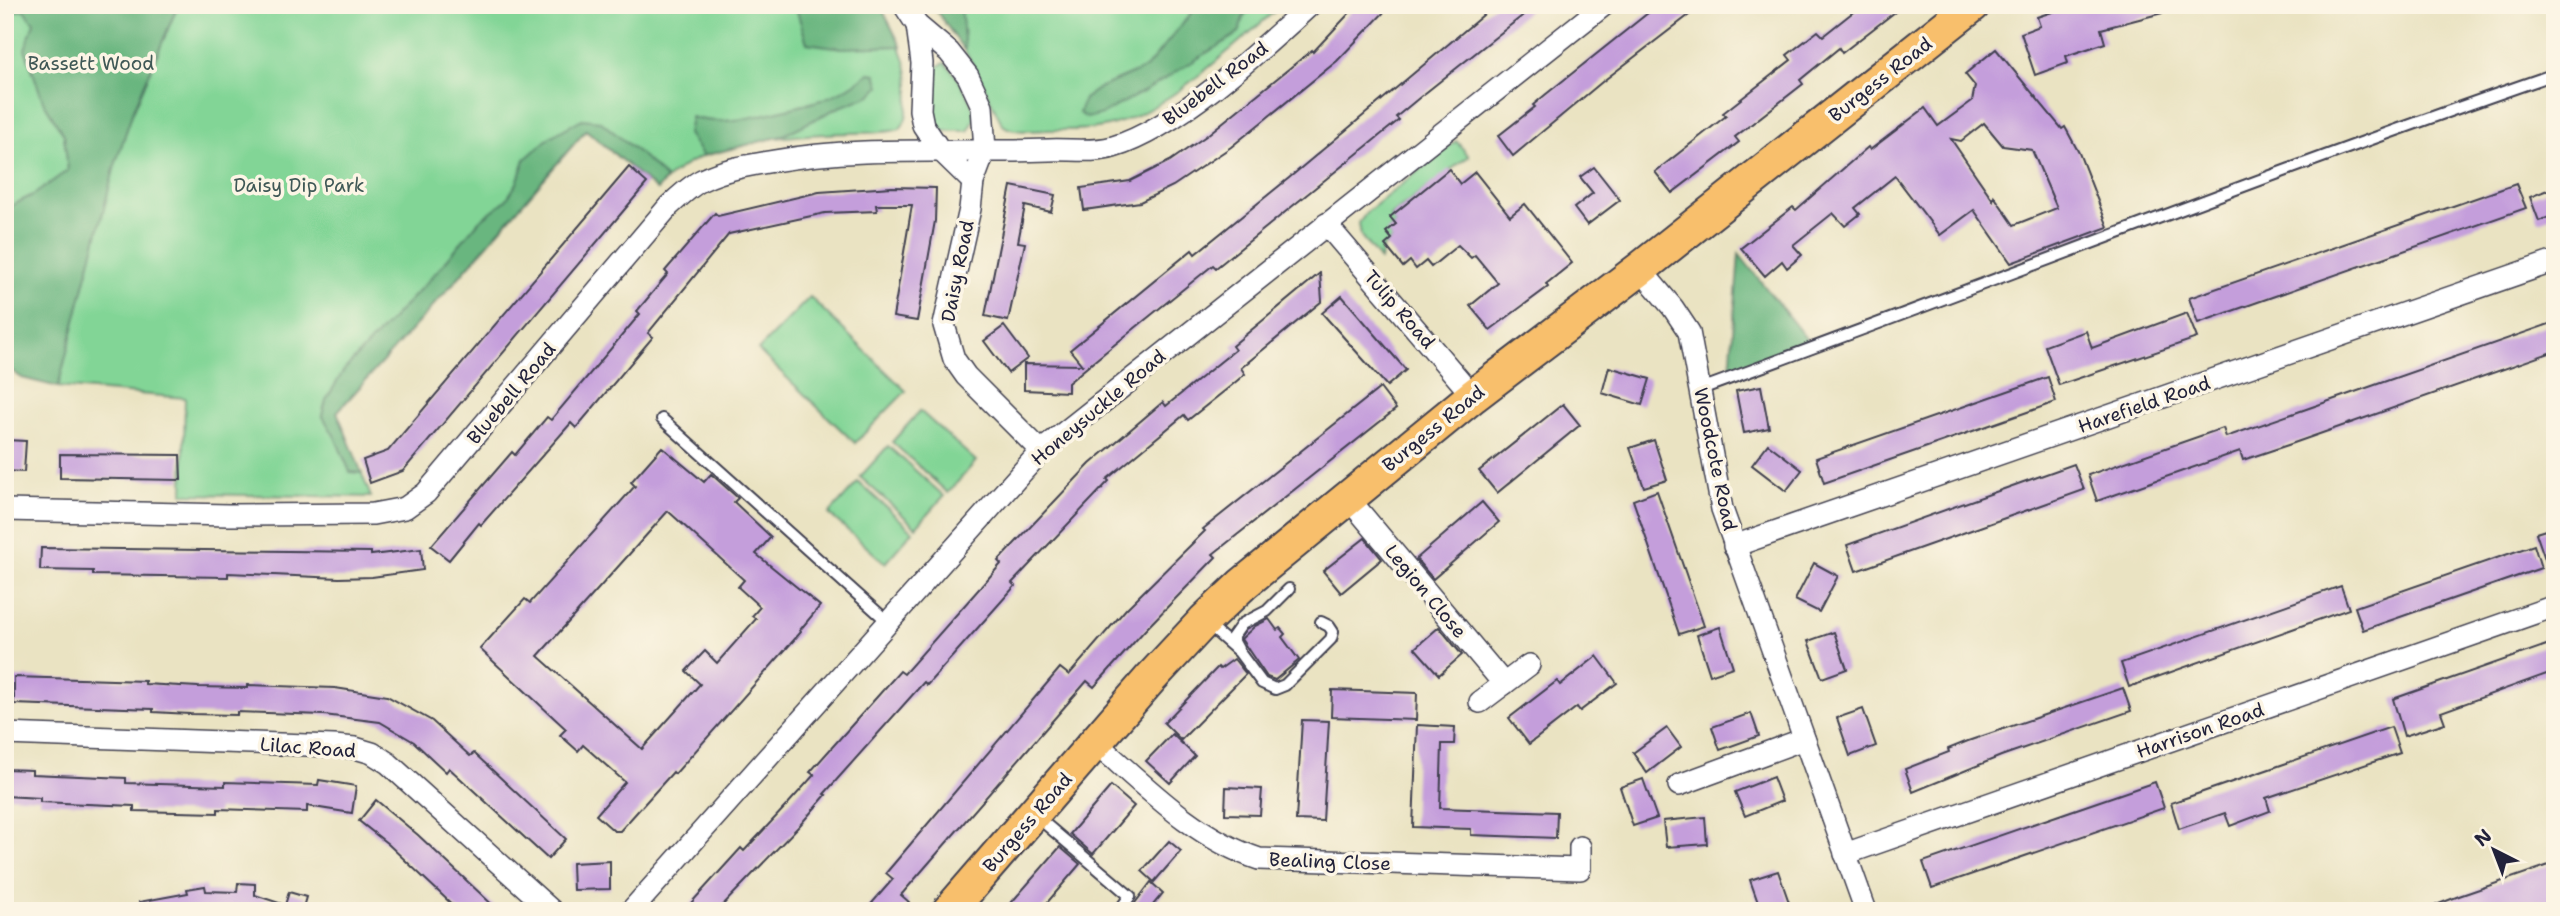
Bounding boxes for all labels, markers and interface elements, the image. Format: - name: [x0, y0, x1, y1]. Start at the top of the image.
- street label: Burgess Road: [1823, 31, 1937, 128]
- street label: Bluebell Road: [1158, 36, 1273, 131]
- park label: Bassett Wood: [28, 51, 154, 76]
- park label: Daisy Dip Park: [233, 173, 365, 198]
- street label: Daisy Road: [935, 218, 980, 324]
- street label: Tulip Road: [1359, 265, 1441, 354]
- street label: Bluebell Road: [461, 337, 561, 450]
- street label: Honeysuckle Road: [1026, 344, 1171, 471]
- street label: Harefield Road: [2075, 370, 2214, 439]
- street label: Burgess Road: [1377, 379, 1490, 477]
- street label: Woodcote Road: [1688, 385, 1743, 533]
- street label: Legion Close: [1379, 539, 1472, 643]
- street label: Harrison Road: [2133, 697, 2267, 764]
- street label: Lilac Road: [259, 732, 357, 763]
- street label: Burgess Road: [977, 767, 1078, 878]
- north arrow: [2458, 814, 2528, 884]
- text: N: [2469, 823, 2497, 852]
- street label: Bealing Close: [1269, 847, 1391, 876]

